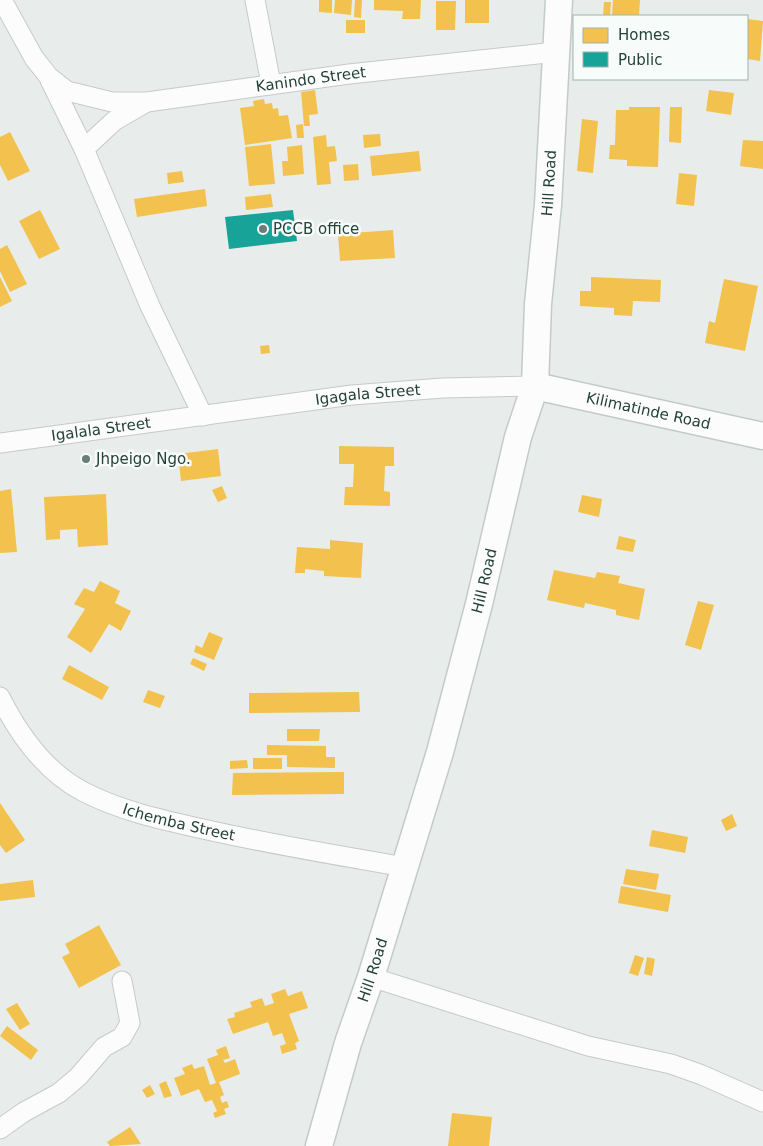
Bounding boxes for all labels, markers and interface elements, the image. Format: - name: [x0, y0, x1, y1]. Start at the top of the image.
- legend: [573, 15, 748, 80]
- text: Homes: [618, 26, 670, 44]
- text: Public: [618, 51, 662, 69]
- street label: Kanindo Street: [255, 63, 367, 96]
- street label: Hill Road: [538, 150, 560, 217]
- place label: PCCB office: [273, 220, 359, 238]
- marker: PCCB office: [257, 223, 269, 235]
- street label: Igagala Street: [314, 381, 421, 409]
- street label: Kilimatinde Road: [584, 388, 712, 433]
- street label: Igalala Street: [50, 414, 152, 445]
- place label: Jhpeigo Ngo.: [95, 450, 191, 468]
- marker: Jhpeigo Ngo.: [80, 453, 92, 465]
- street label: Hill Road: [468, 547, 501, 615]
- street label: Ichemba Street: [120, 800, 237, 845]
- street label: Hill Road: [354, 936, 391, 1005]

